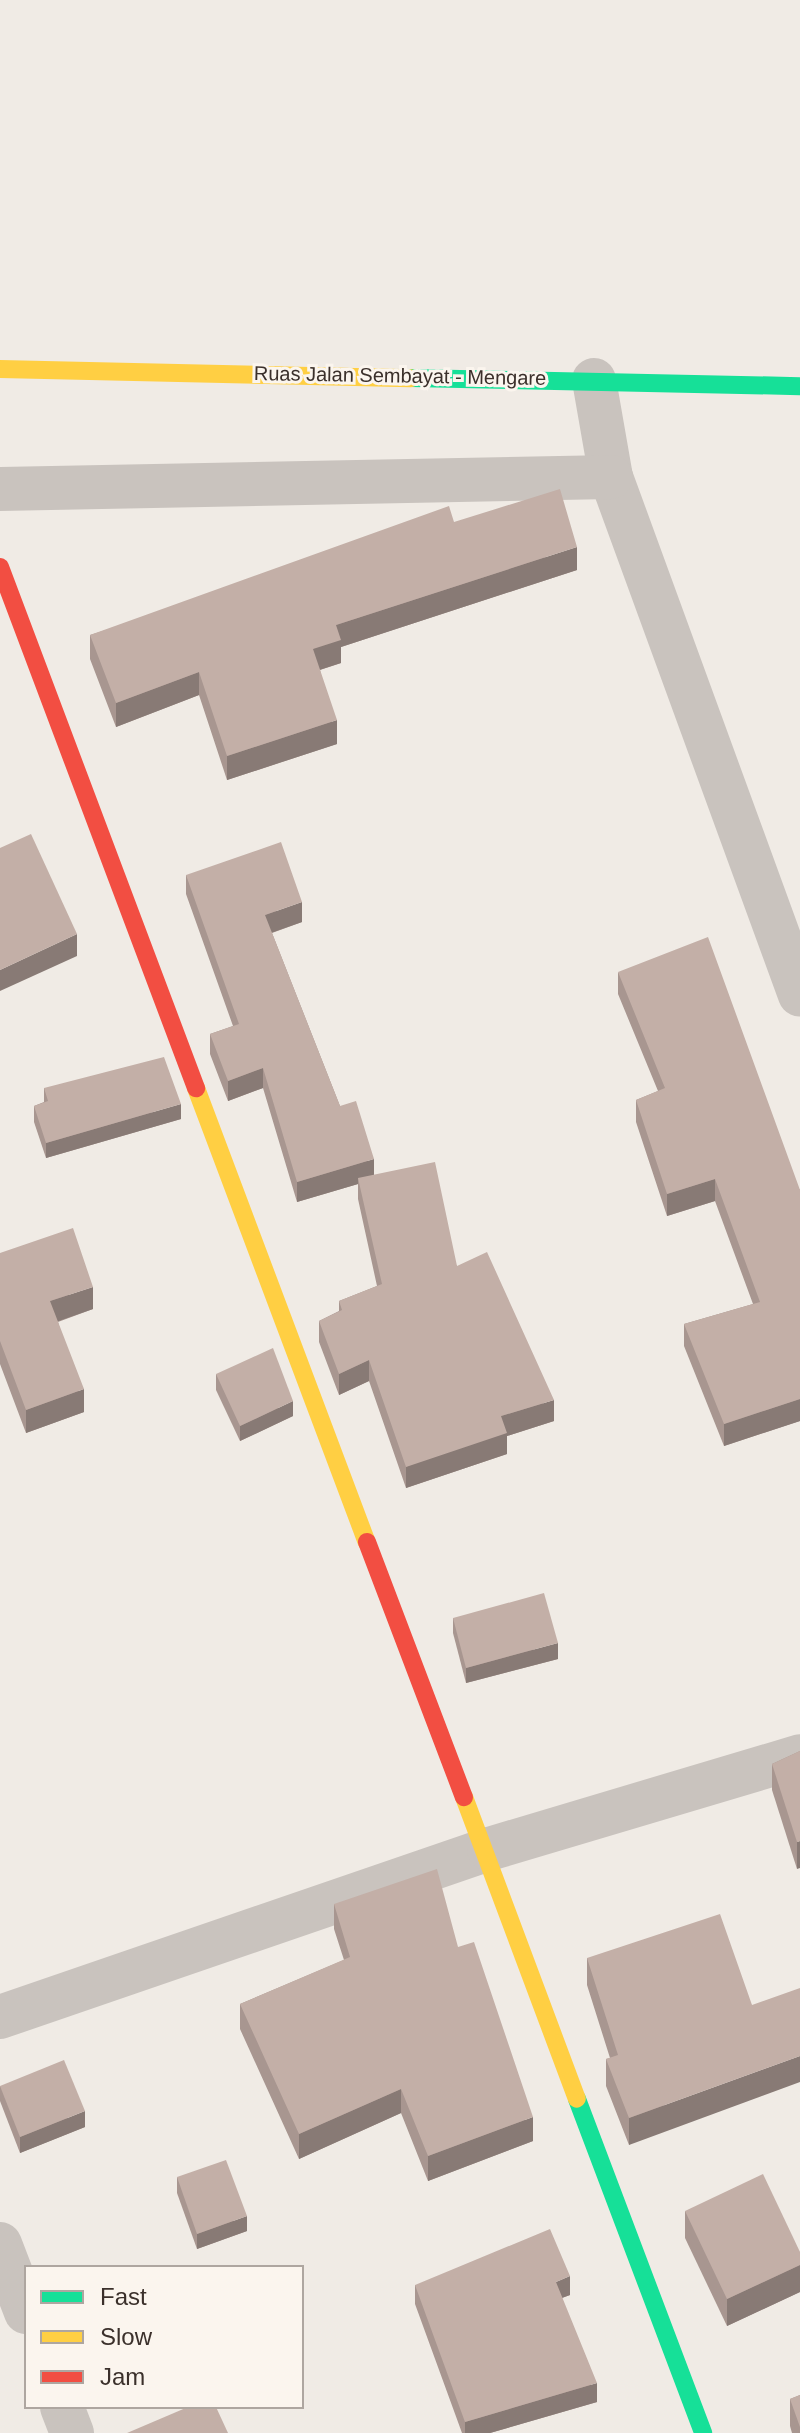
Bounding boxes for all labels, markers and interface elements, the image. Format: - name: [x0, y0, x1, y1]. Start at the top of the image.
- street label: Ruas Jalan Sembayat - Mengare: [254, 361, 546, 391]
- legend: [24, 2265, 304, 2409]
- text: Fast: [100, 2283, 147, 2310]
- text: Slow: [100, 2323, 152, 2350]
- text: Jam: [100, 2363, 145, 2390]

